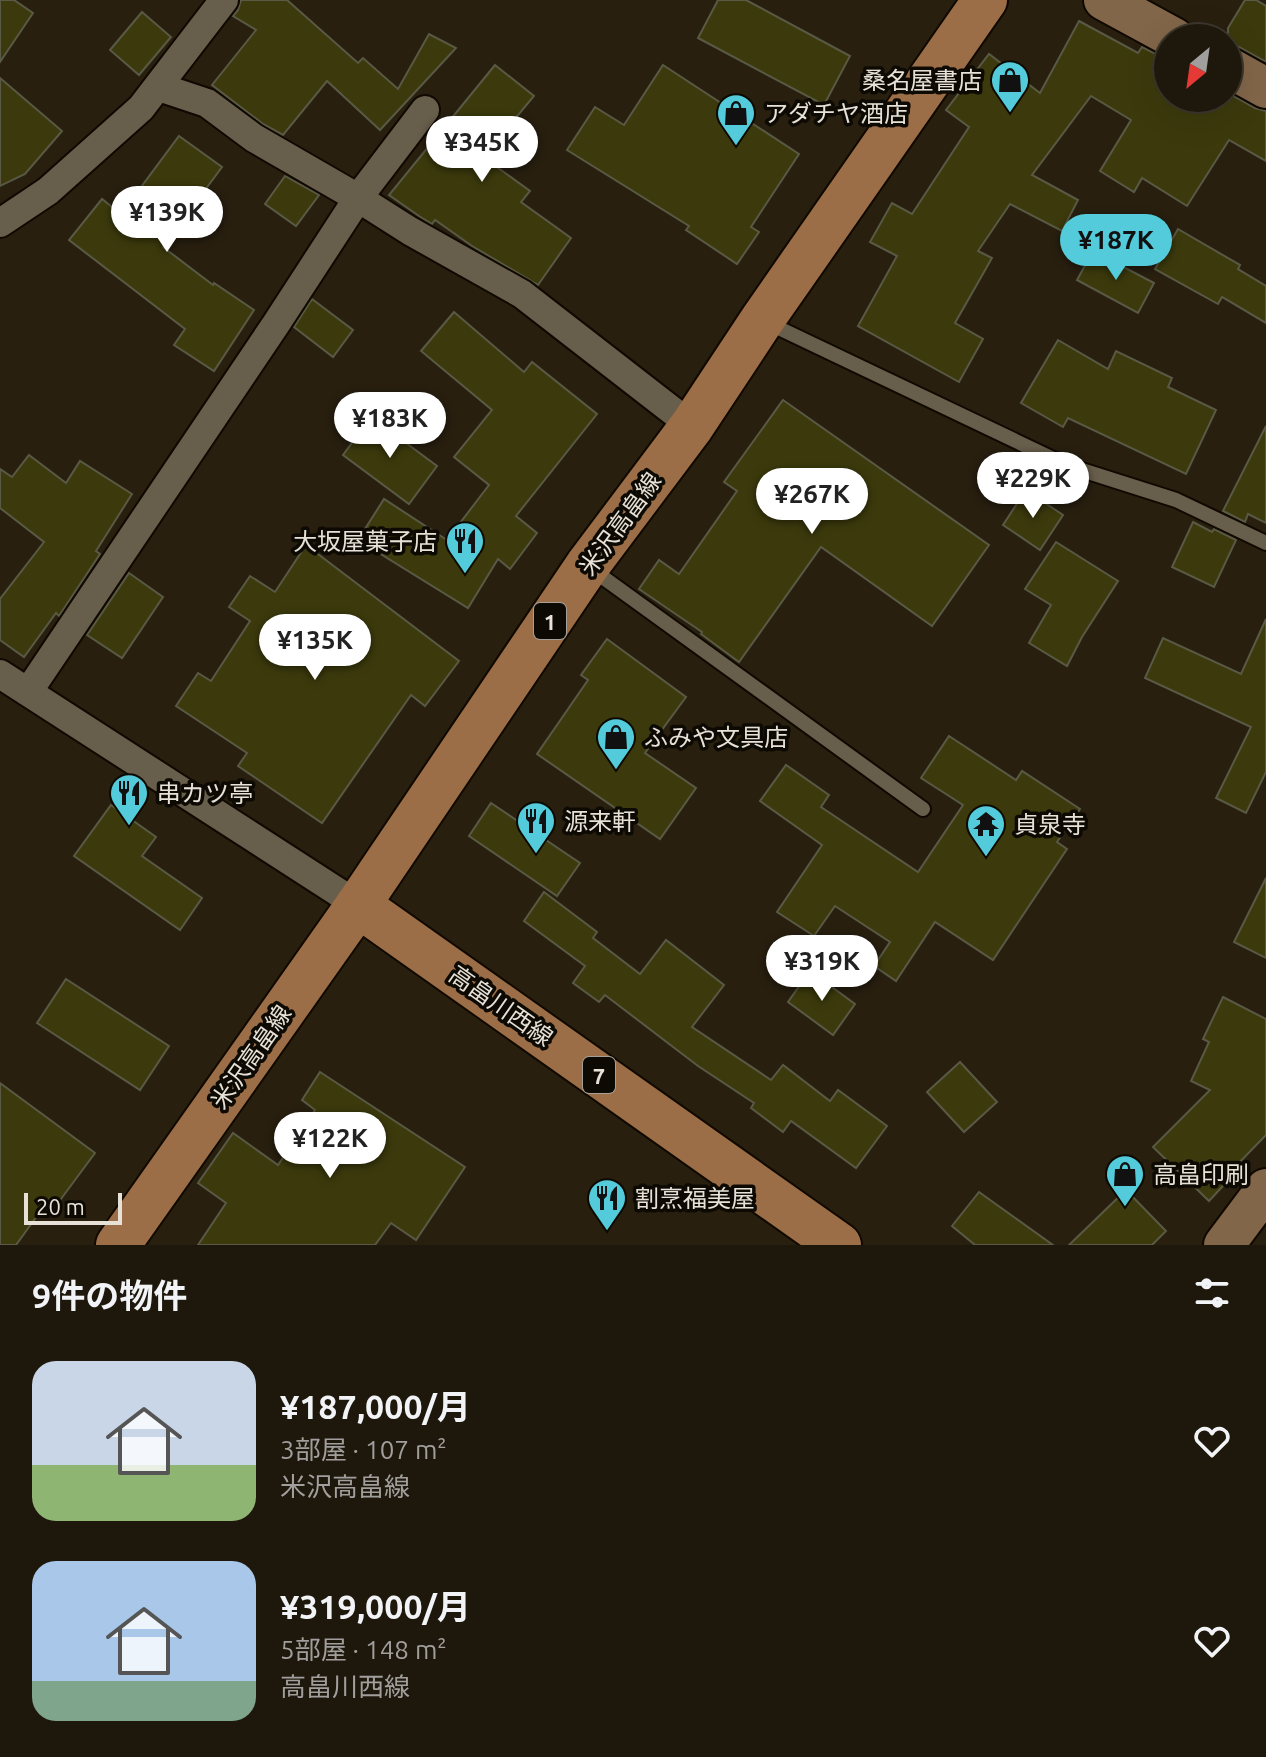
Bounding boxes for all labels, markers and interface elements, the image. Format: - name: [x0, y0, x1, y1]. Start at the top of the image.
- north arrow: [1154, 24, 1242, 112]
- map controls: [1154, 24, 1242, 112]
- shop icon: 桑名屋書店: [989, 59, 1031, 114]
- place label: 桑名屋書店: [862, 67, 982, 94]
- shop icon: アダチヤ酒店: [715, 92, 757, 147]
- place label: アダチヤ酒店: [764, 100, 908, 127]
- pin: ¥345K: [426, 116, 538, 184]
- text: ¥345K: [444, 127, 520, 156]
- pin: ¥139K: [111, 186, 223, 254]
- text: ¥139K: [129, 197, 205, 226]
- pin: ¥187K: [1060, 214, 1172, 282]
- text: ¥187K: [1078, 225, 1154, 254]
- pin: ¥183K: [334, 392, 446, 460]
- text: ¥183K: [352, 403, 428, 432]
- pin: ¥229K: [977, 452, 1089, 520]
- text: ¥229K: [995, 463, 1071, 492]
- street label: 米沢高畠線: [574, 468, 666, 580]
- pin: ¥267K: [756, 468, 868, 536]
- text: ¥267K: [774, 479, 850, 508]
- restaurant icon: 大坂屋菓子店: [444, 520, 486, 575]
- place label: 大坂屋菓子店: [293, 528, 437, 555]
- road number: 1: [534, 603, 566, 639]
- pin: ¥135K: [259, 614, 371, 682]
- text: ¥135K: [277, 625, 353, 654]
- shop icon: ふみや文具店: [595, 716, 637, 771]
- place label: ふみや文具店: [644, 724, 788, 751]
- restaurant icon: 串カツ亭: [108, 772, 150, 827]
- place label: 串カツ亭: [157, 780, 253, 807]
- restaurant icon: 源来軒: [515, 800, 557, 855]
- temple icon: 貞泉寺: [965, 803, 1007, 858]
- place label: 源来軒: [564, 808, 636, 835]
- place label: 貞泉寺: [1014, 811, 1086, 838]
- pin: ¥319K: [766, 935, 878, 1003]
- text: ¥319K: [784, 946, 860, 975]
- street label: 高畠川西線: [444, 961, 558, 1051]
- street label: 米沢高畠線: [206, 1000, 296, 1114]
- road number: 7: [583, 1057, 615, 1093]
- pin: ¥122K: [274, 1112, 386, 1180]
- text: ¥122K: [292, 1123, 368, 1152]
- shop icon: 高畠印刷: [1104, 1153, 1146, 1208]
- place label: 高畠印刷: [1153, 1161, 1249, 1188]
- restaurant icon: 割烹福美屋: [586, 1177, 628, 1232]
- place label: 割烹福美屋: [635, 1185, 755, 1212]
- scale bar: [24, 1189, 122, 1225]
- text: 20 m: [36, 1194, 85, 1219]
- icon: filters: [1190, 1271, 1234, 1315]
- text: 9件の物件: [32, 1276, 187, 1314]
- text: ¥187,000/月: [280, 1387, 471, 1425]
- icon: home: [96, 1393, 192, 1489]
- icon: heart: [1190, 1419, 1234, 1463]
- text: 3部屋 · 107 m²: [280, 1435, 447, 1464]
- text: 米沢高畠線: [280, 1472, 410, 1501]
- text: ¥319,000/月: [280, 1587, 471, 1625]
- icon: home: [96, 1593, 192, 1689]
- icon: heart: [1190, 1619, 1234, 1663]
- text: 5部屋 · 148 m²: [280, 1635, 447, 1664]
- text: 高畠川西線: [280, 1672, 410, 1701]

